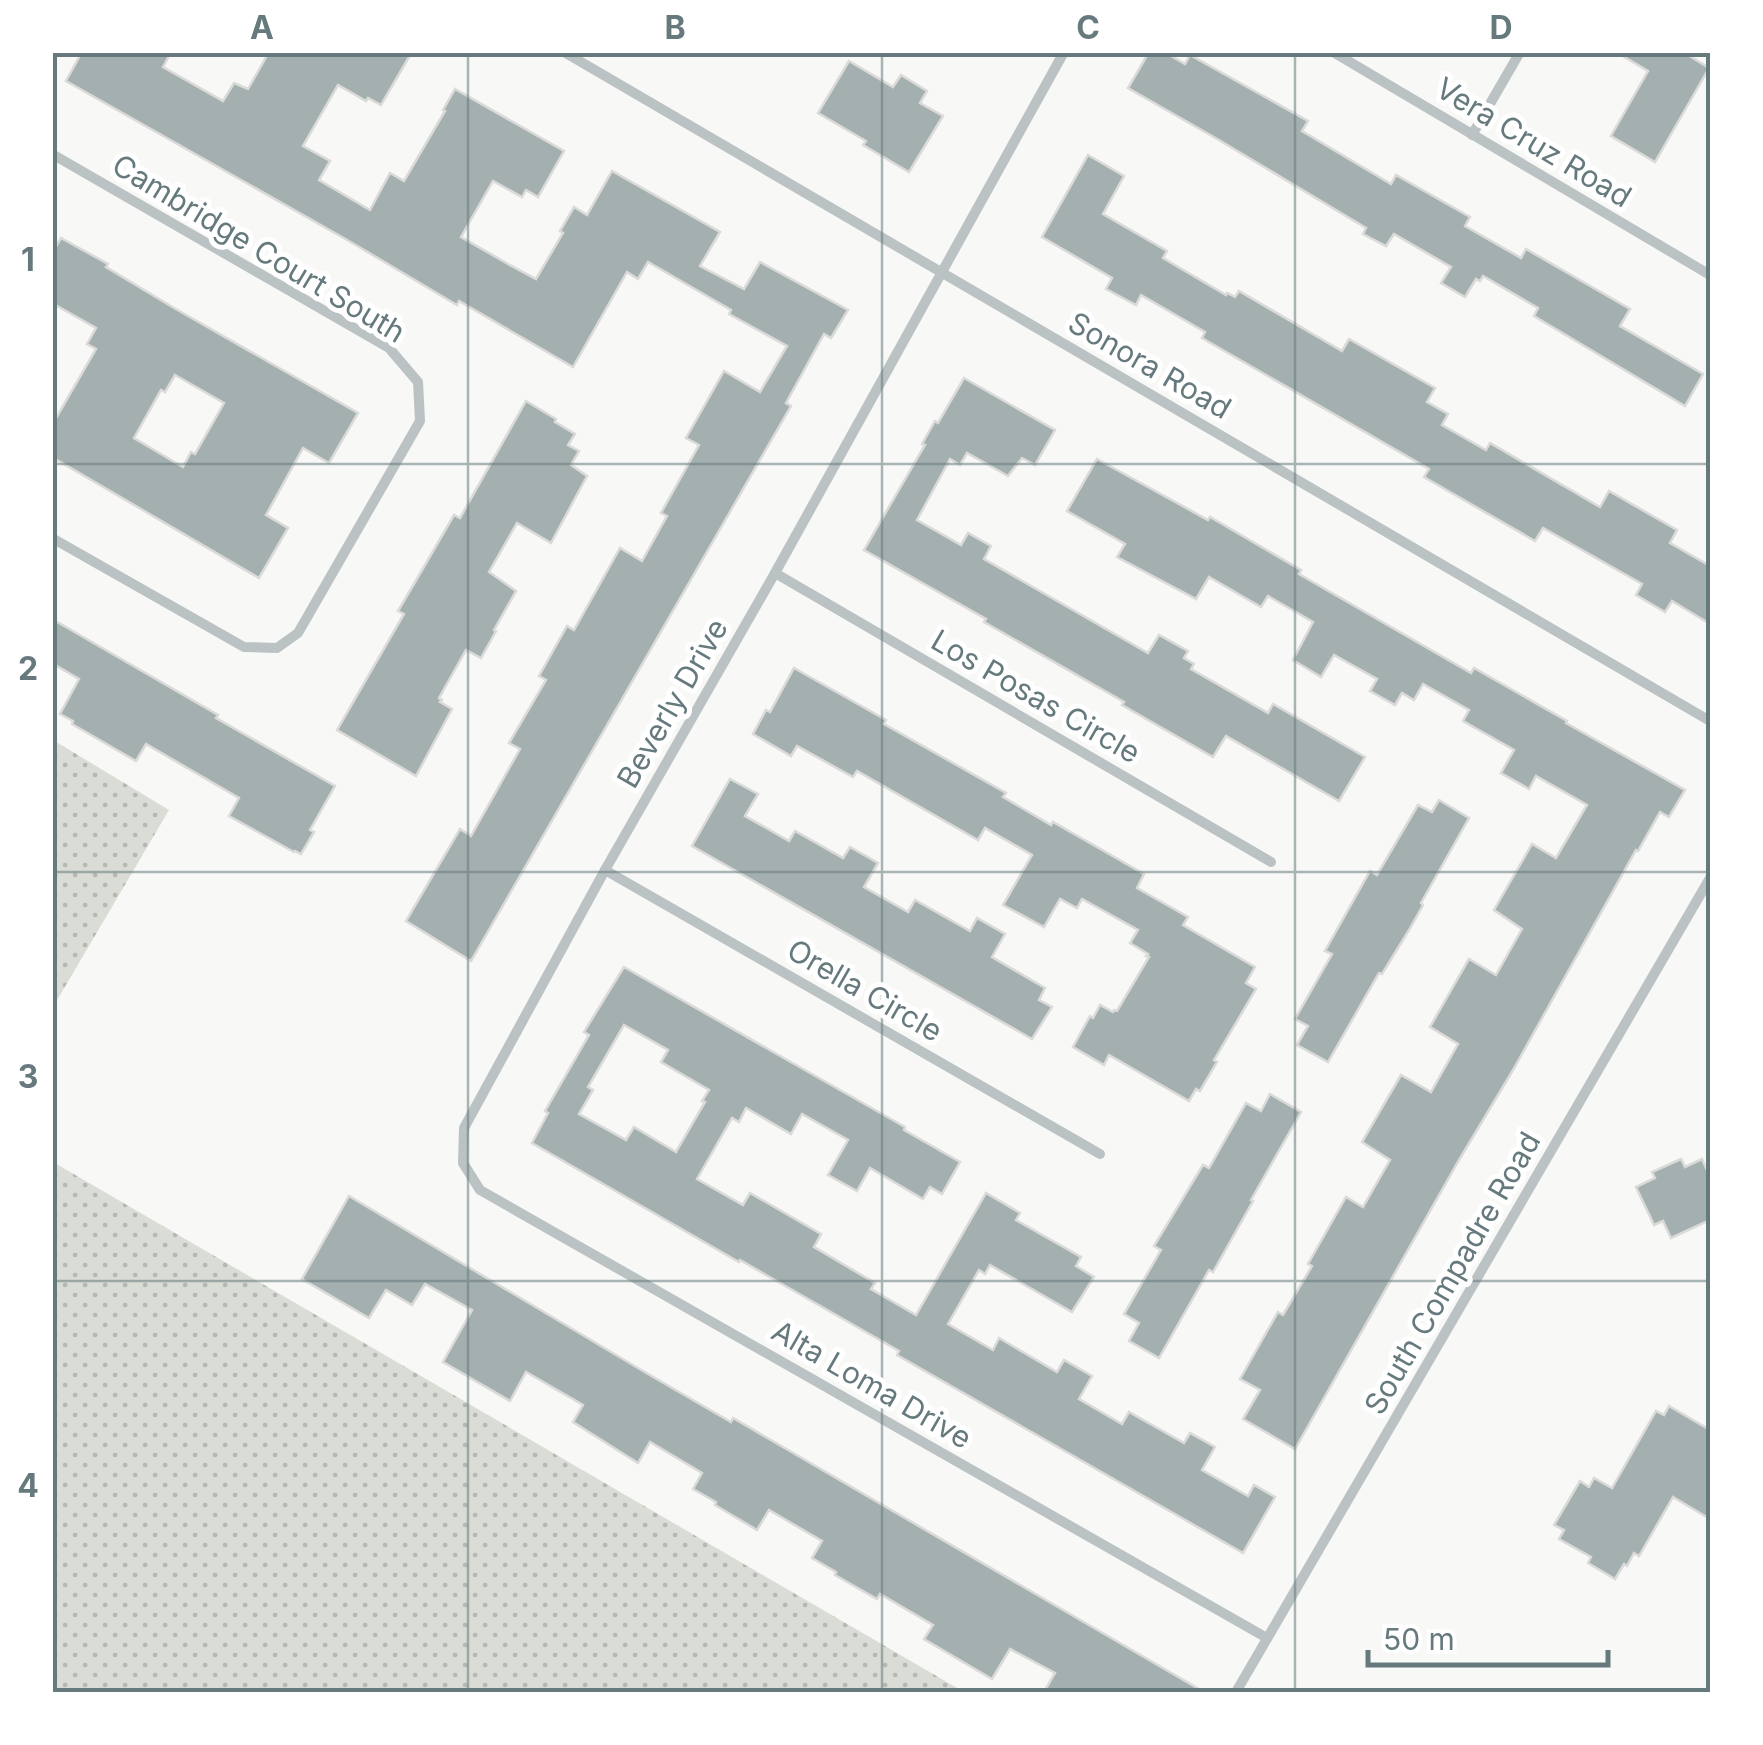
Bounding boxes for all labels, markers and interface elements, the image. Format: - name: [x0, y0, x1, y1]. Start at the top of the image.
- text: A: [250, 8, 274, 47]
- text: B: [664, 8, 686, 47]
- text: C: [1076, 8, 1100, 47]
- text: D: [1489, 8, 1513, 47]
- street label: Vera Cruz Road: [1430, 70, 1638, 214]
- street label: Cambridge Court South: [106, 146, 412, 350]
- text: 1: [21, 240, 35, 279]
- street label: Sonora Road: [1062, 304, 1238, 426]
- street label: Beverly Drive: [609, 612, 735, 794]
- street label: Los Posas Circle: [925, 622, 1147, 770]
- text: 2: [18, 649, 38, 688]
- street label: Orella Circle: [781, 931, 949, 1049]
- text: 3: [18, 1057, 38, 1096]
- street label: South Compadre Road: [1356, 1125, 1548, 1421]
- street label: Alta Loma Drive: [766, 1312, 978, 1456]
- text: 4: [17, 1466, 39, 1505]
- scale bar: [1368, 1605, 1608, 1667]
- text: 50 m: [1383, 1621, 1455, 1657]

